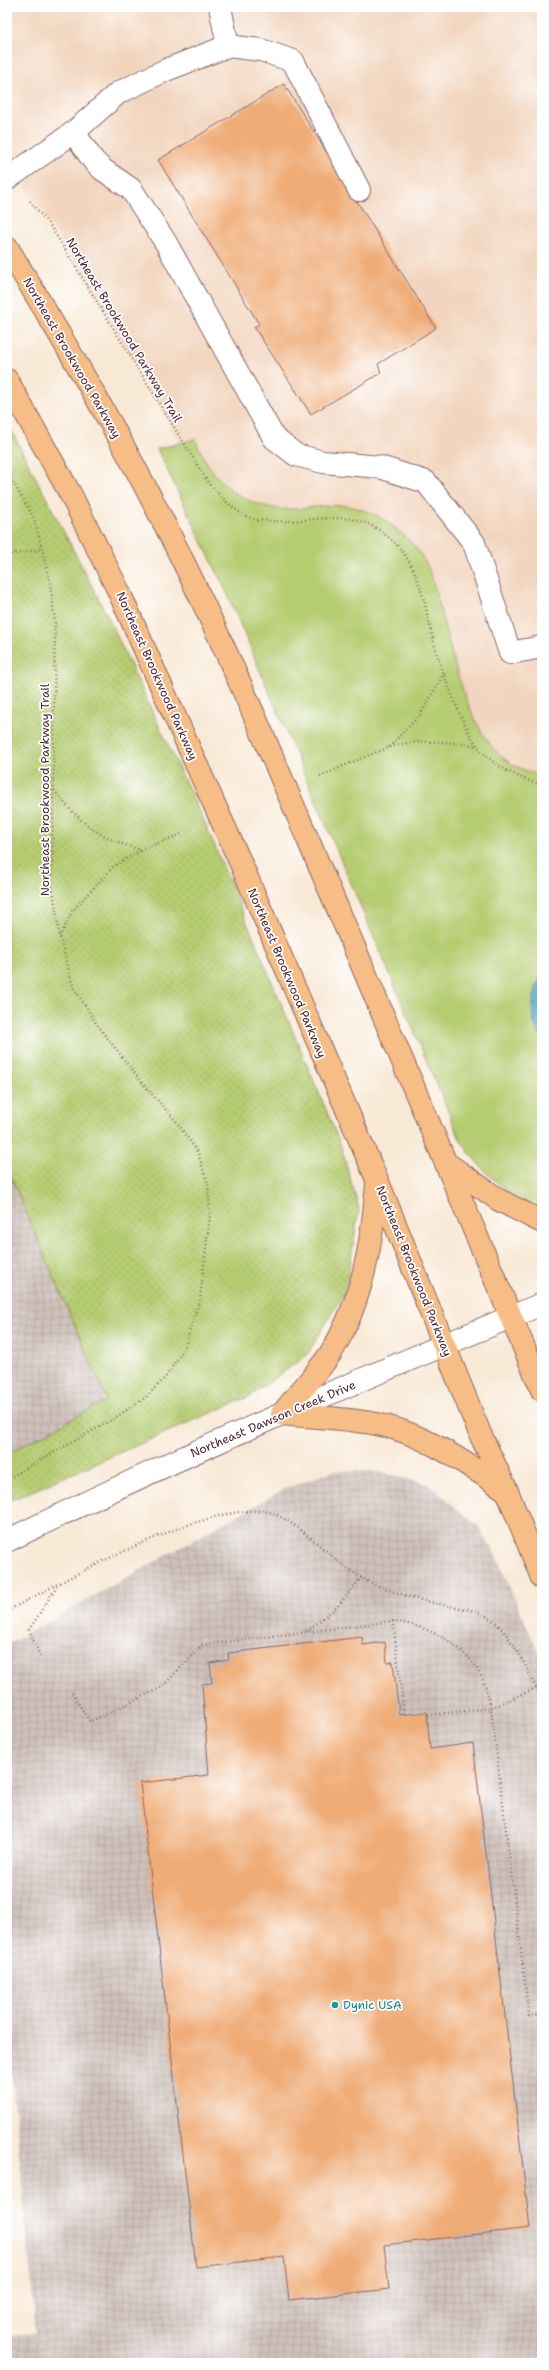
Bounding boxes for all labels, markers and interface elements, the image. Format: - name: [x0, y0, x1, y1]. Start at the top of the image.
- street label: Northeast Brookwood Parkway Trail: [63, 235, 185, 425]
- street label: Northeast Brookwood Parkway: [20, 275, 124, 441]
- street label: Northeast Brookwood Parkway: [112, 589, 202, 763]
- street label: Northeast Brookwood Parkway Trail: [37, 683, 53, 896]
- street label: Northeast Brookwood Parkway: [244, 886, 330, 1060]
- street label: Northeast Brookwood Parkway: [372, 1183, 456, 1359]
- street label: Northeast Dawson Creek Drive: [188, 1377, 358, 1461]
- place label: Dynic USA: [343, 1997, 402, 2013]
- marker: Dynic USA: [330, 2000, 340, 2010]

